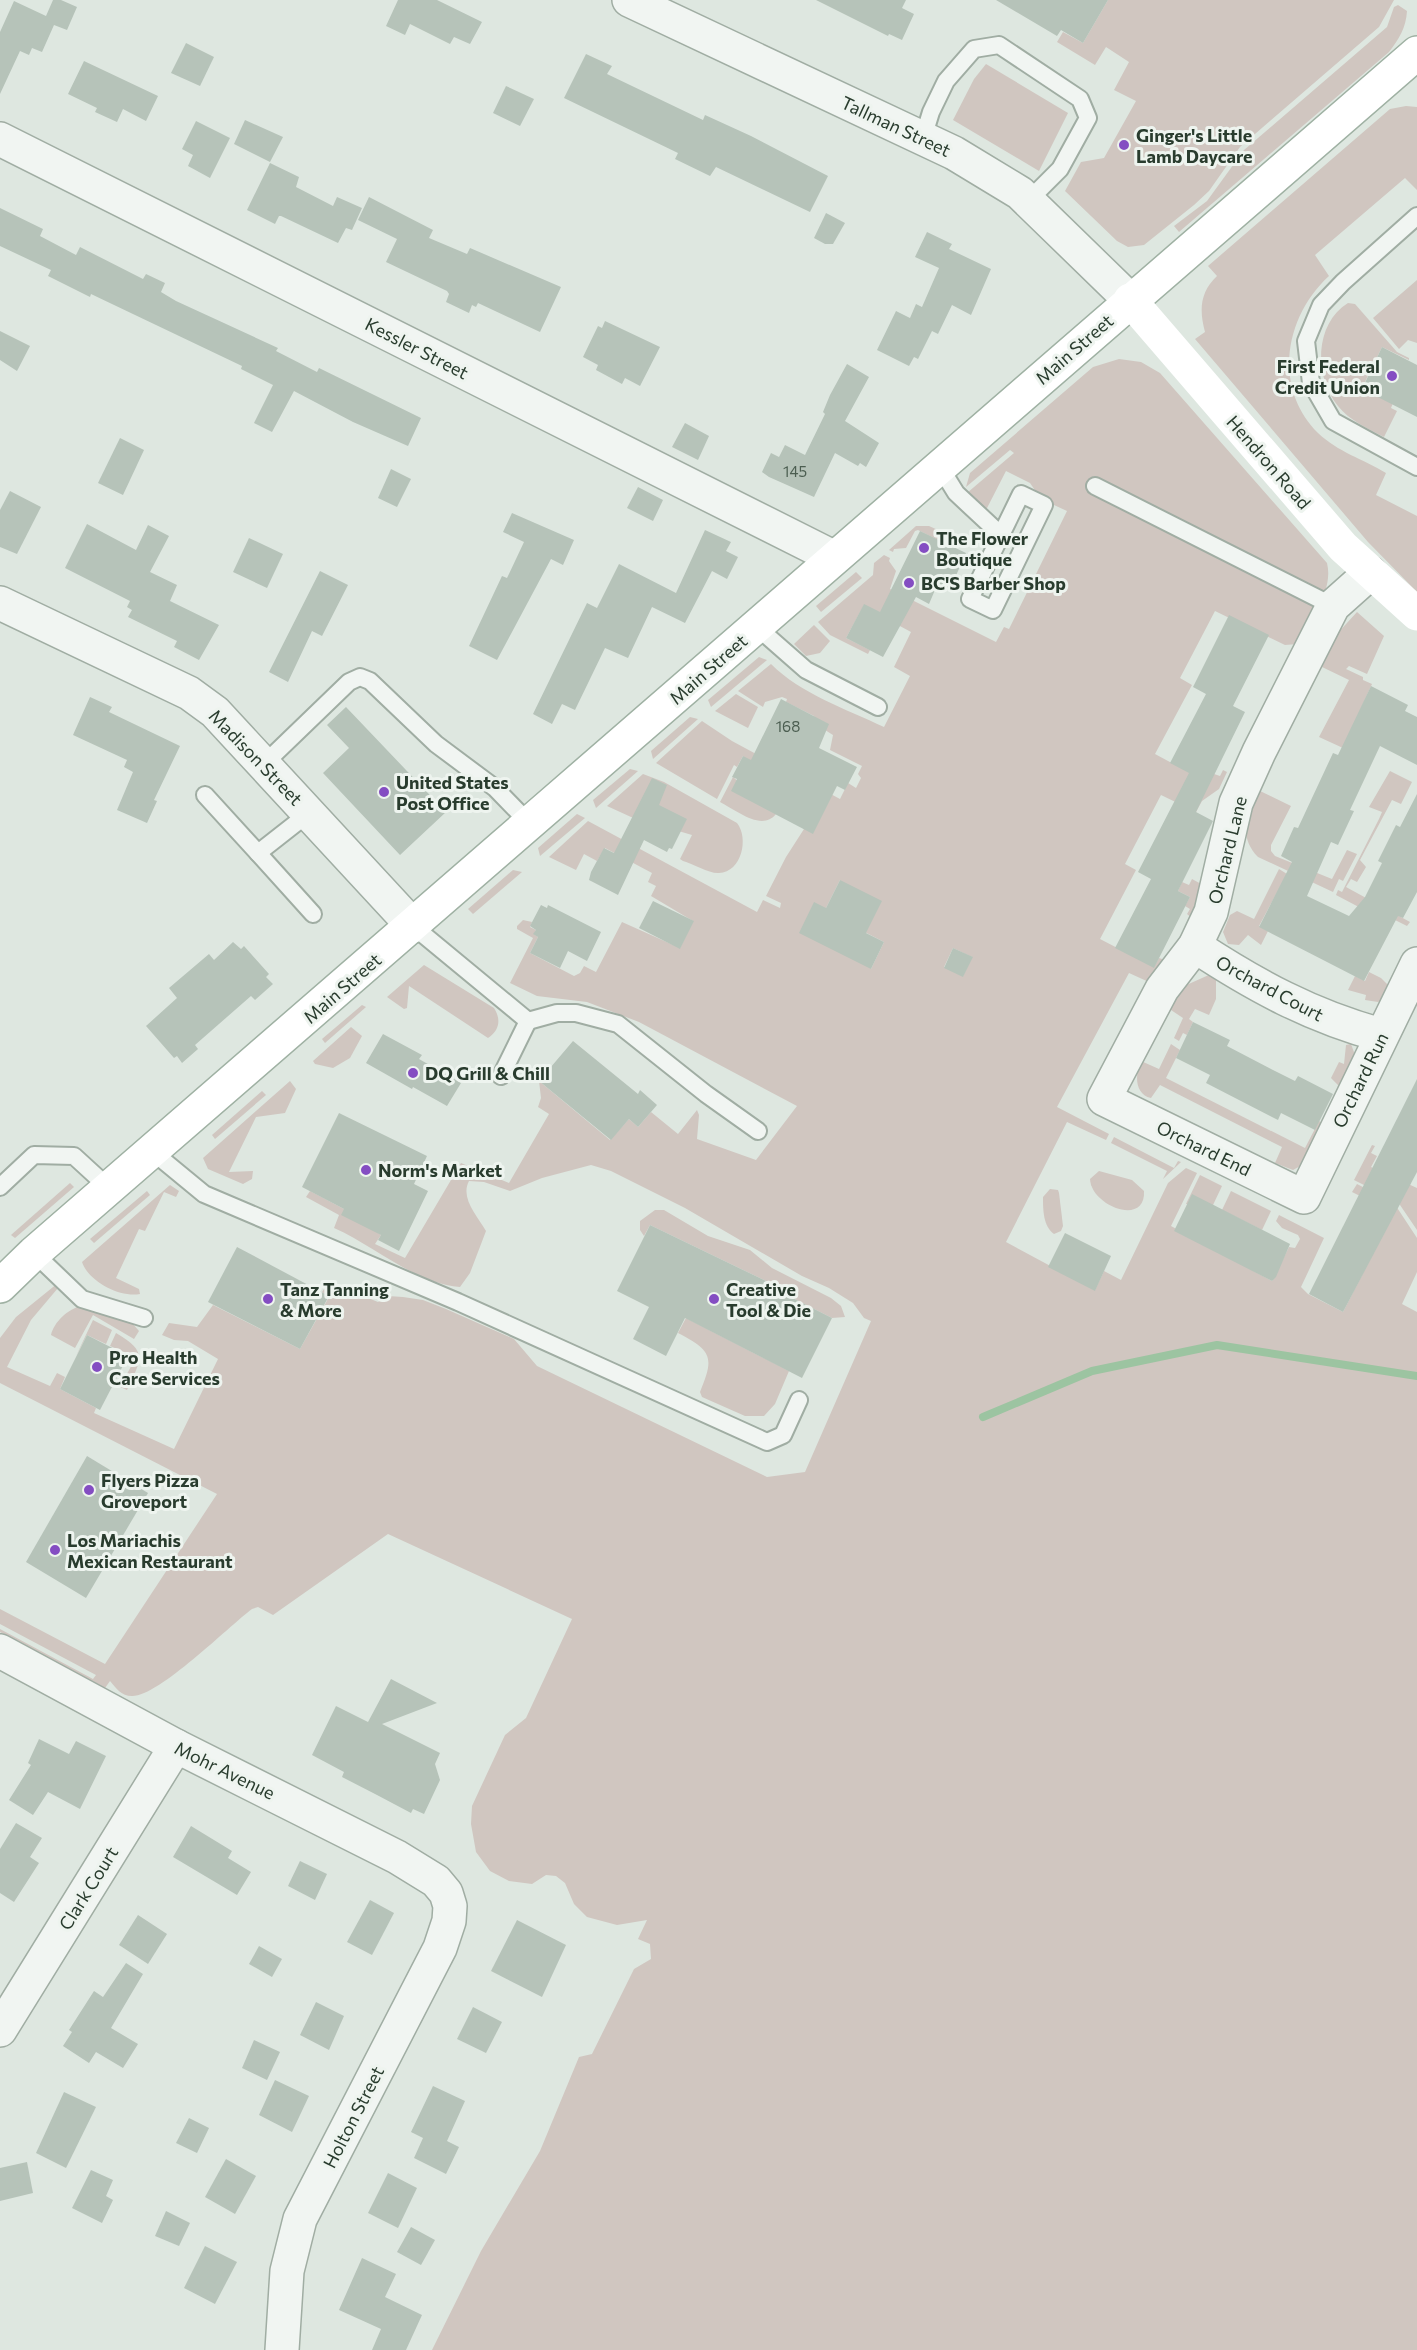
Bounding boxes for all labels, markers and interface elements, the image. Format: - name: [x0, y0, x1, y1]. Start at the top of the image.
- street label: Tallman Street: [838, 91, 954, 161]
- place label: Ginger's Little Lamb Daycare: [1136, 124, 1253, 167]
- marker: Ginger's Little Lamb Daycare: [1117, 138, 1131, 152]
- street label: Main Street: [1031, 309, 1117, 389]
- street label: Kessler Street: [362, 313, 472, 383]
- place label: First Federal Credit Union: [1275, 355, 1380, 398]
- marker: First Federal Credit Union: [1385, 369, 1399, 383]
- street label: Hendron Road: [1222, 411, 1316, 513]
- house number: 145: [783, 462, 807, 480]
- place label: The Flower Boutique: [936, 527, 1029, 570]
- marker: The Flower Boutique: [917, 541, 931, 555]
- place label: BC'S Barber Shop: [921, 572, 1066, 594]
- marker: BC'S Barber Shop: [902, 576, 916, 590]
- street label: Main Street: [665, 629, 751, 709]
- street label: Madison Street: [205, 704, 307, 810]
- house number: 168: [776, 717, 800, 735]
- place label: United States Post Office: [396, 771, 509, 814]
- marker: United States Post Office: [377, 785, 391, 799]
- street label: Orchard Lane: [1203, 794, 1251, 906]
- street label: Main Street: [299, 948, 385, 1028]
- street label: Orchard Court: [1212, 950, 1328, 1026]
- street label: Orchard Run: [1327, 1029, 1393, 1131]
- place label: DQ Grill & Chill: [425, 1062, 550, 1084]
- marker: DQ Grill & Chill: [406, 1066, 420, 1080]
- street label: Orchard End: [1153, 1116, 1255, 1180]
- place label: Norm's Market: [378, 1159, 503, 1181]
- marker: Norm's Market: [359, 1163, 373, 1177]
- place label: Tanz Tanning & More: [280, 1278, 389, 1321]
- place label: Creative Tool & Die: [726, 1278, 811, 1321]
- marker: Tanz Tanning & More: [261, 1292, 275, 1306]
- marker: Creative Tool & Die: [707, 1292, 721, 1306]
- place label: Pro Health Care Services: [109, 1346, 220, 1389]
- marker: Pro Health Care Services: [90, 1360, 104, 1374]
- place label: Flyers Pizza Groveport: [101, 1469, 199, 1512]
- marker: Flyers Pizza Groveport: [82, 1483, 96, 1497]
- place label: Los Mariachis Mexican Restaurant: [67, 1529, 233, 1572]
- marker: Los Mariachis Mexican Restaurant: [48, 1543, 62, 1557]
- street label: Mohr Avenue: [171, 1736, 279, 1804]
- street label: Clark Court: [54, 1842, 122, 1934]
- street label: Holton Street: [318, 2062, 388, 2172]

